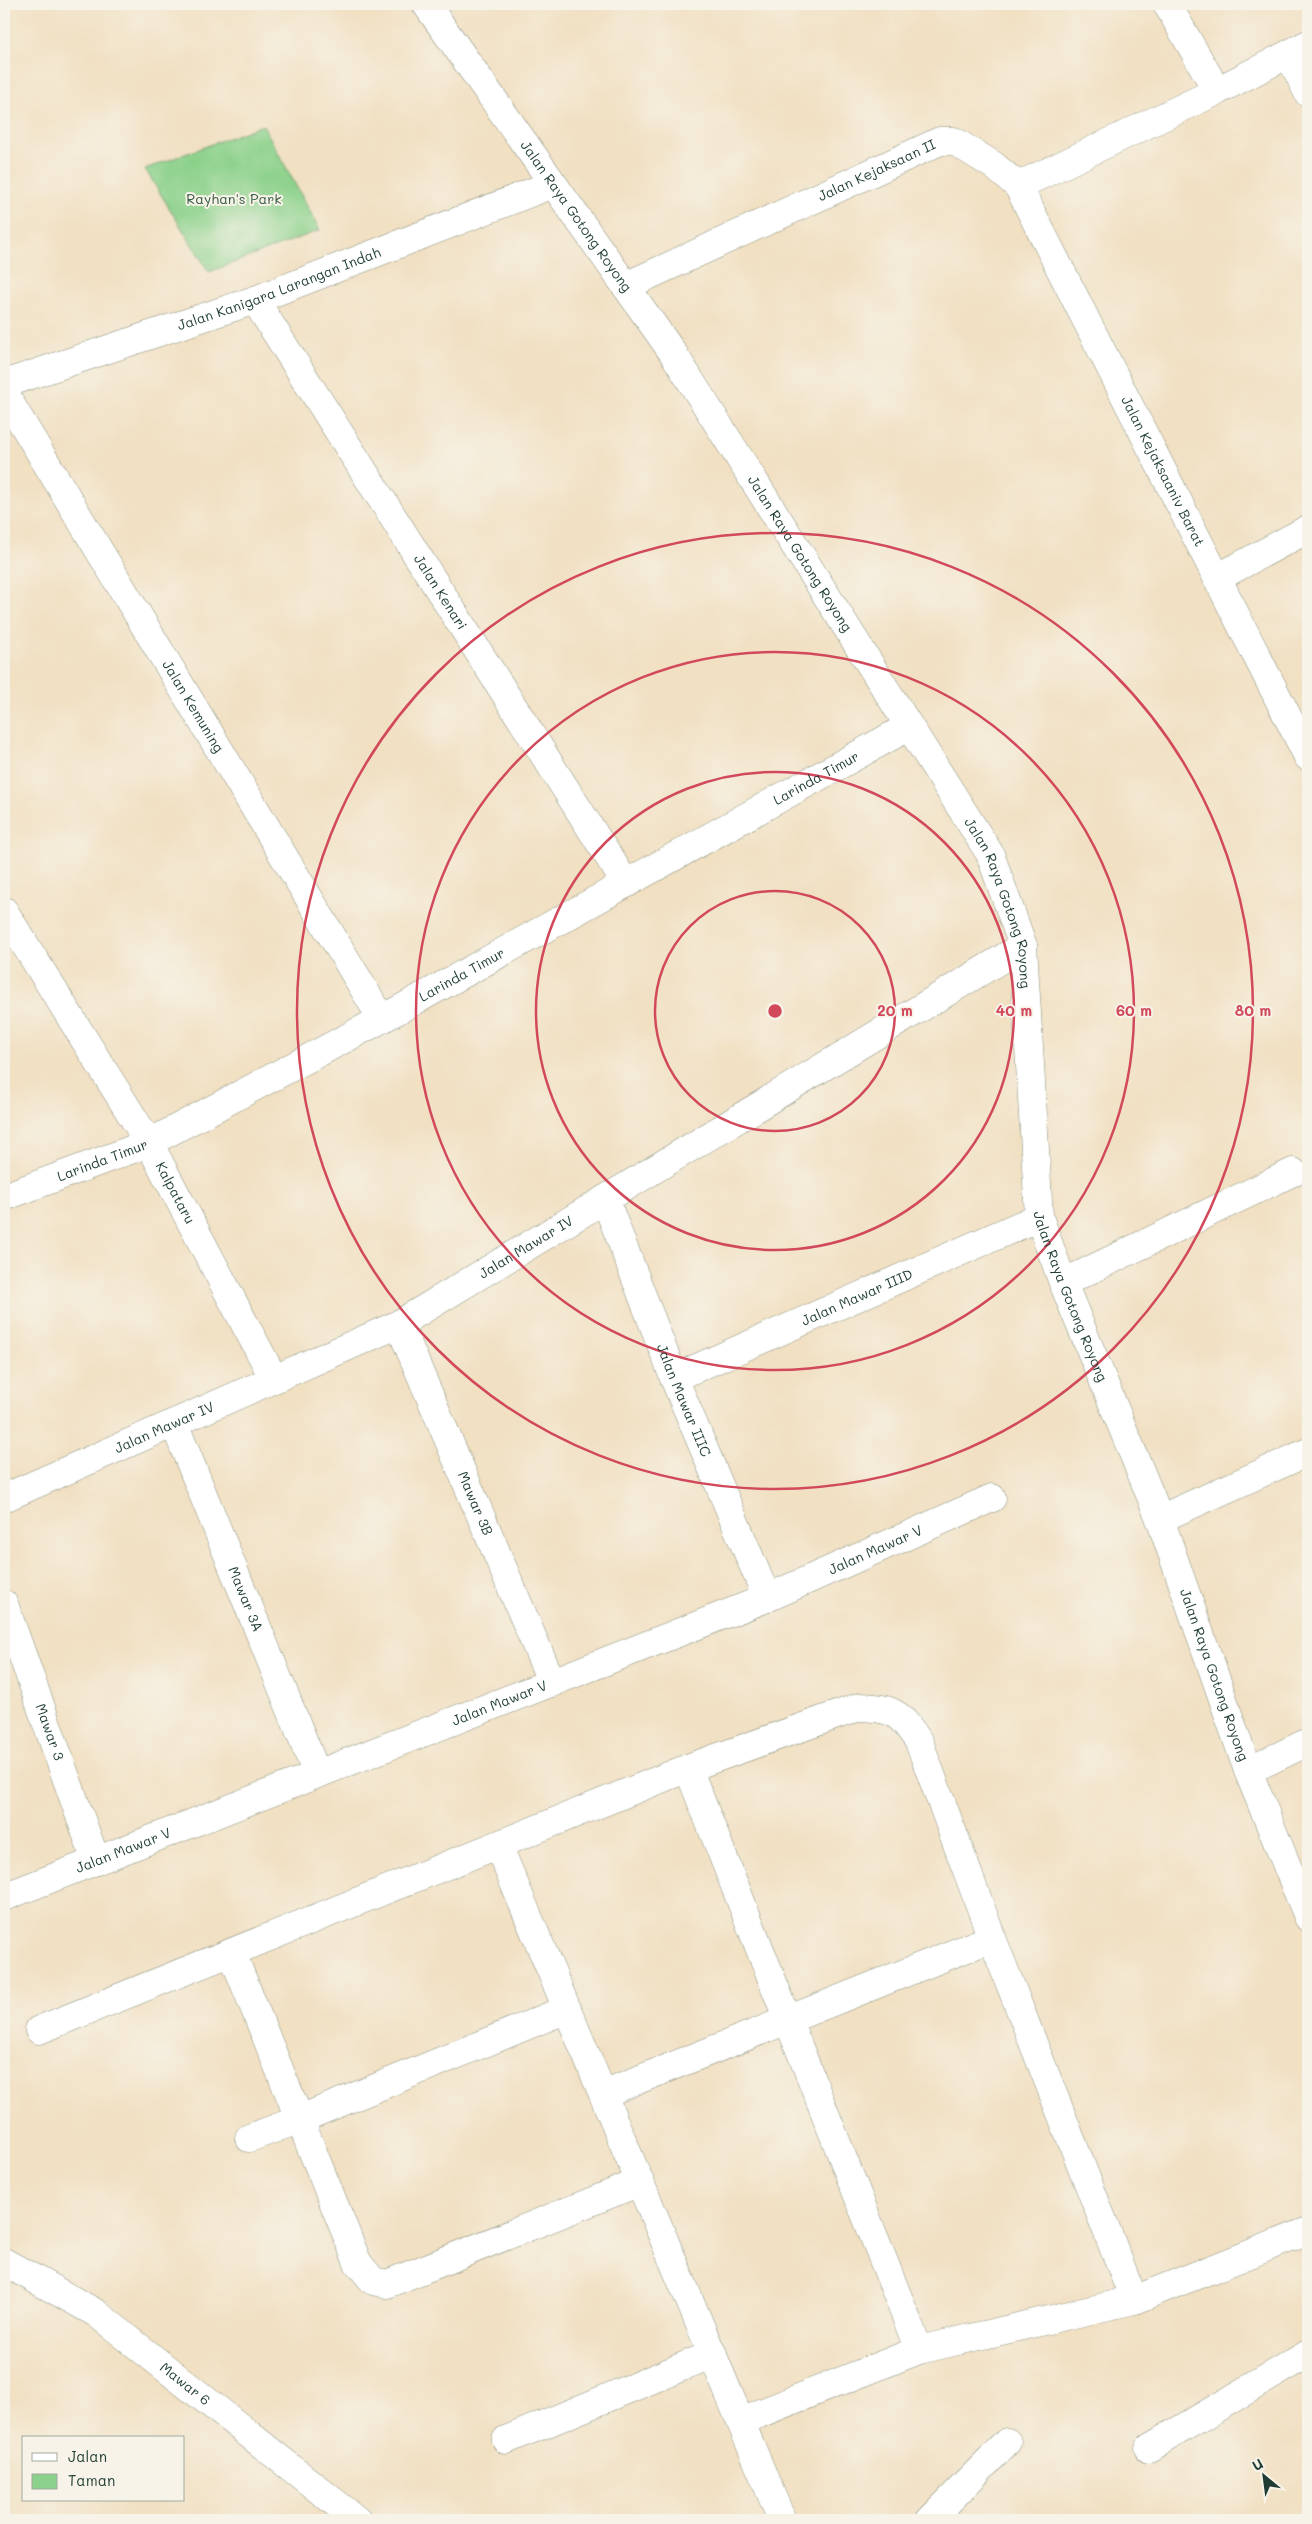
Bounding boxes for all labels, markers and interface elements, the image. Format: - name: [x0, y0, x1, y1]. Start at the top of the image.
- street label: Jalan Kejaksaan II: [814, 134, 938, 205]
- street label: Jalan Raya Gotong Royong: [516, 136, 637, 296]
- park label: Rayhan's Park: [186, 189, 282, 208]
- street label: Jalan Kanigara Larangan Indah: [175, 242, 383, 334]
- street label: Jalan Kejaksaaniv Barat: [1117, 393, 1210, 550]
- street label: Jalan Raya Gotong Royong: [744, 472, 857, 635]
- street label: Jalan Kenari: [410, 550, 472, 633]
- street label: Jalan Kemuning: [158, 656, 229, 756]
- street label: Larinda Timur: [769, 746, 862, 809]
- street label: Jalan Raya Gotong Royong: [960, 814, 1035, 989]
- street label: Larinda Timur: [415, 943, 508, 1006]
- text: 20 m: [877, 1000, 913, 1020]
- text: 40 m: [996, 1000, 1032, 1020]
- text: 60 m: [1116, 1000, 1152, 1020]
- text: 80 m: [1235, 1000, 1271, 1020]
- centre of rings: [766, 1002, 784, 1020]
- street label: Larinda Timur: [54, 1134, 150, 1185]
- street label: Kalpataru: [152, 1158, 200, 1227]
- street label: Jalan Mawar IV: [475, 1211, 576, 1283]
- street label: Jalan Raya Gotong Royong: [1030, 1211, 1113, 1384]
- street label: Jalan Mawar IIID: [798, 1264, 916, 1330]
- street label: Jalan Mawar IIIC: [653, 1341, 716, 1459]
- street label: Jalan Mawar IV: [111, 1397, 217, 1457]
- street label: Mawar 3B: [454, 1468, 498, 1538]
- street label: Jalan Mawar V: [825, 1520, 925, 1579]
- street label: Mawar 3A: [224, 1563, 268, 1634]
- street label: Jalan Raya Gotong Royong: [1176, 1586, 1254, 1763]
- street label: Jalan Mawar V: [449, 1675, 550, 1730]
- street label: Mawar 3: [31, 1701, 69, 1763]
- street label: Jalan Mawar V: [73, 1823, 173, 1877]
- street label: Mawar 6: [156, 2357, 215, 2409]
- legend: [22, 2436, 185, 2502]
- text: Jalan: [68, 2446, 107, 2466]
- north arrow: [1240, 2452, 1290, 2502]
- text: U: [1249, 2453, 1266, 2475]
- text: Taman: [68, 2470, 115, 2490]

